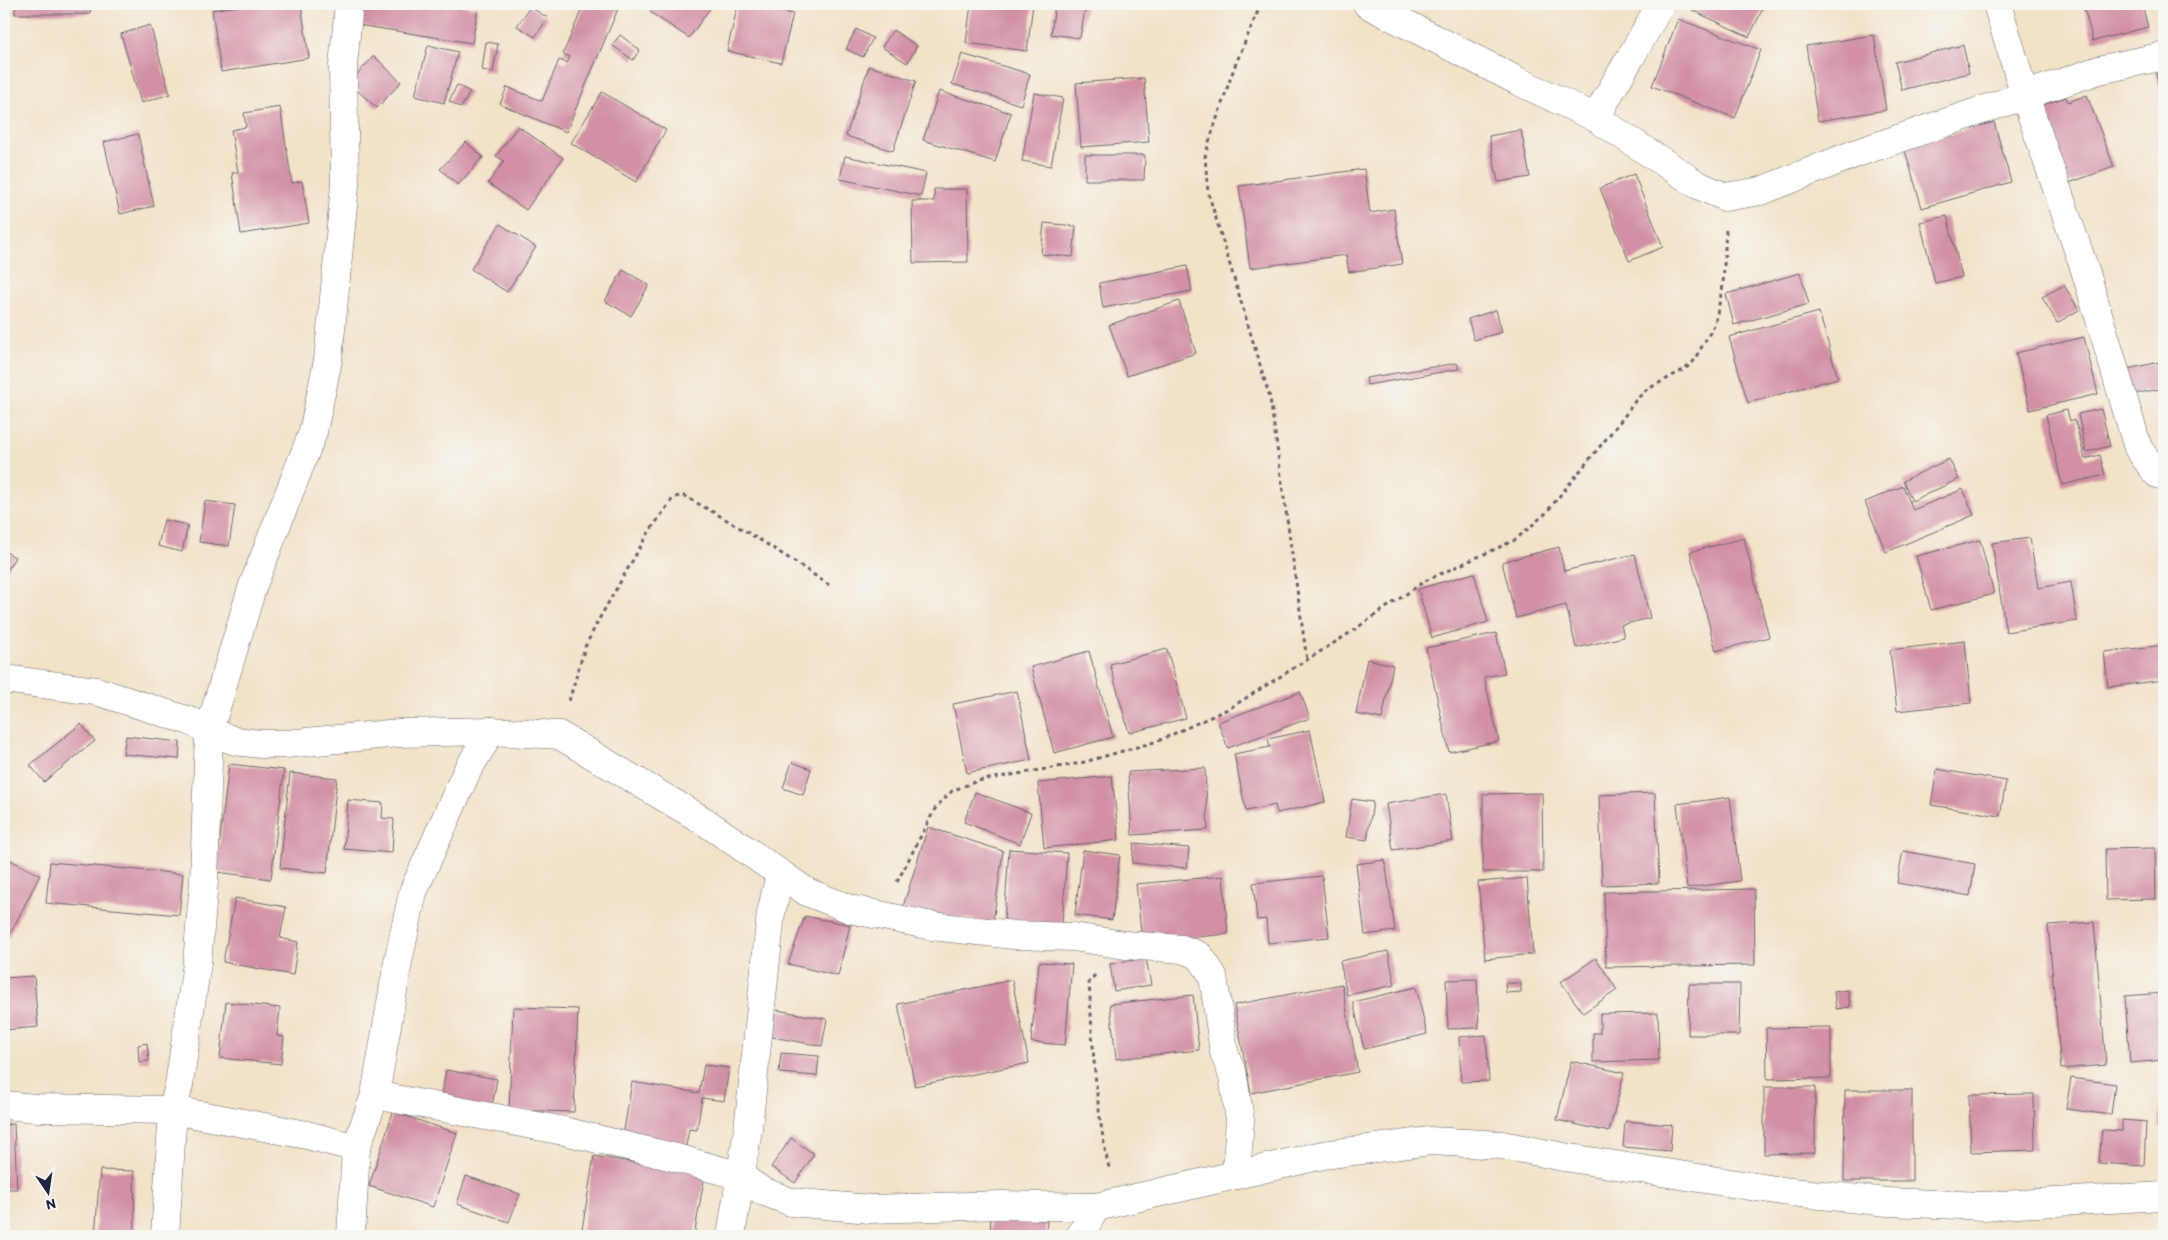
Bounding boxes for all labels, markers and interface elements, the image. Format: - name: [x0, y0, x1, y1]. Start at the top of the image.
- north arrow: [22, 1168, 72, 1218]
- text: N: [44, 1195, 57, 1214]

